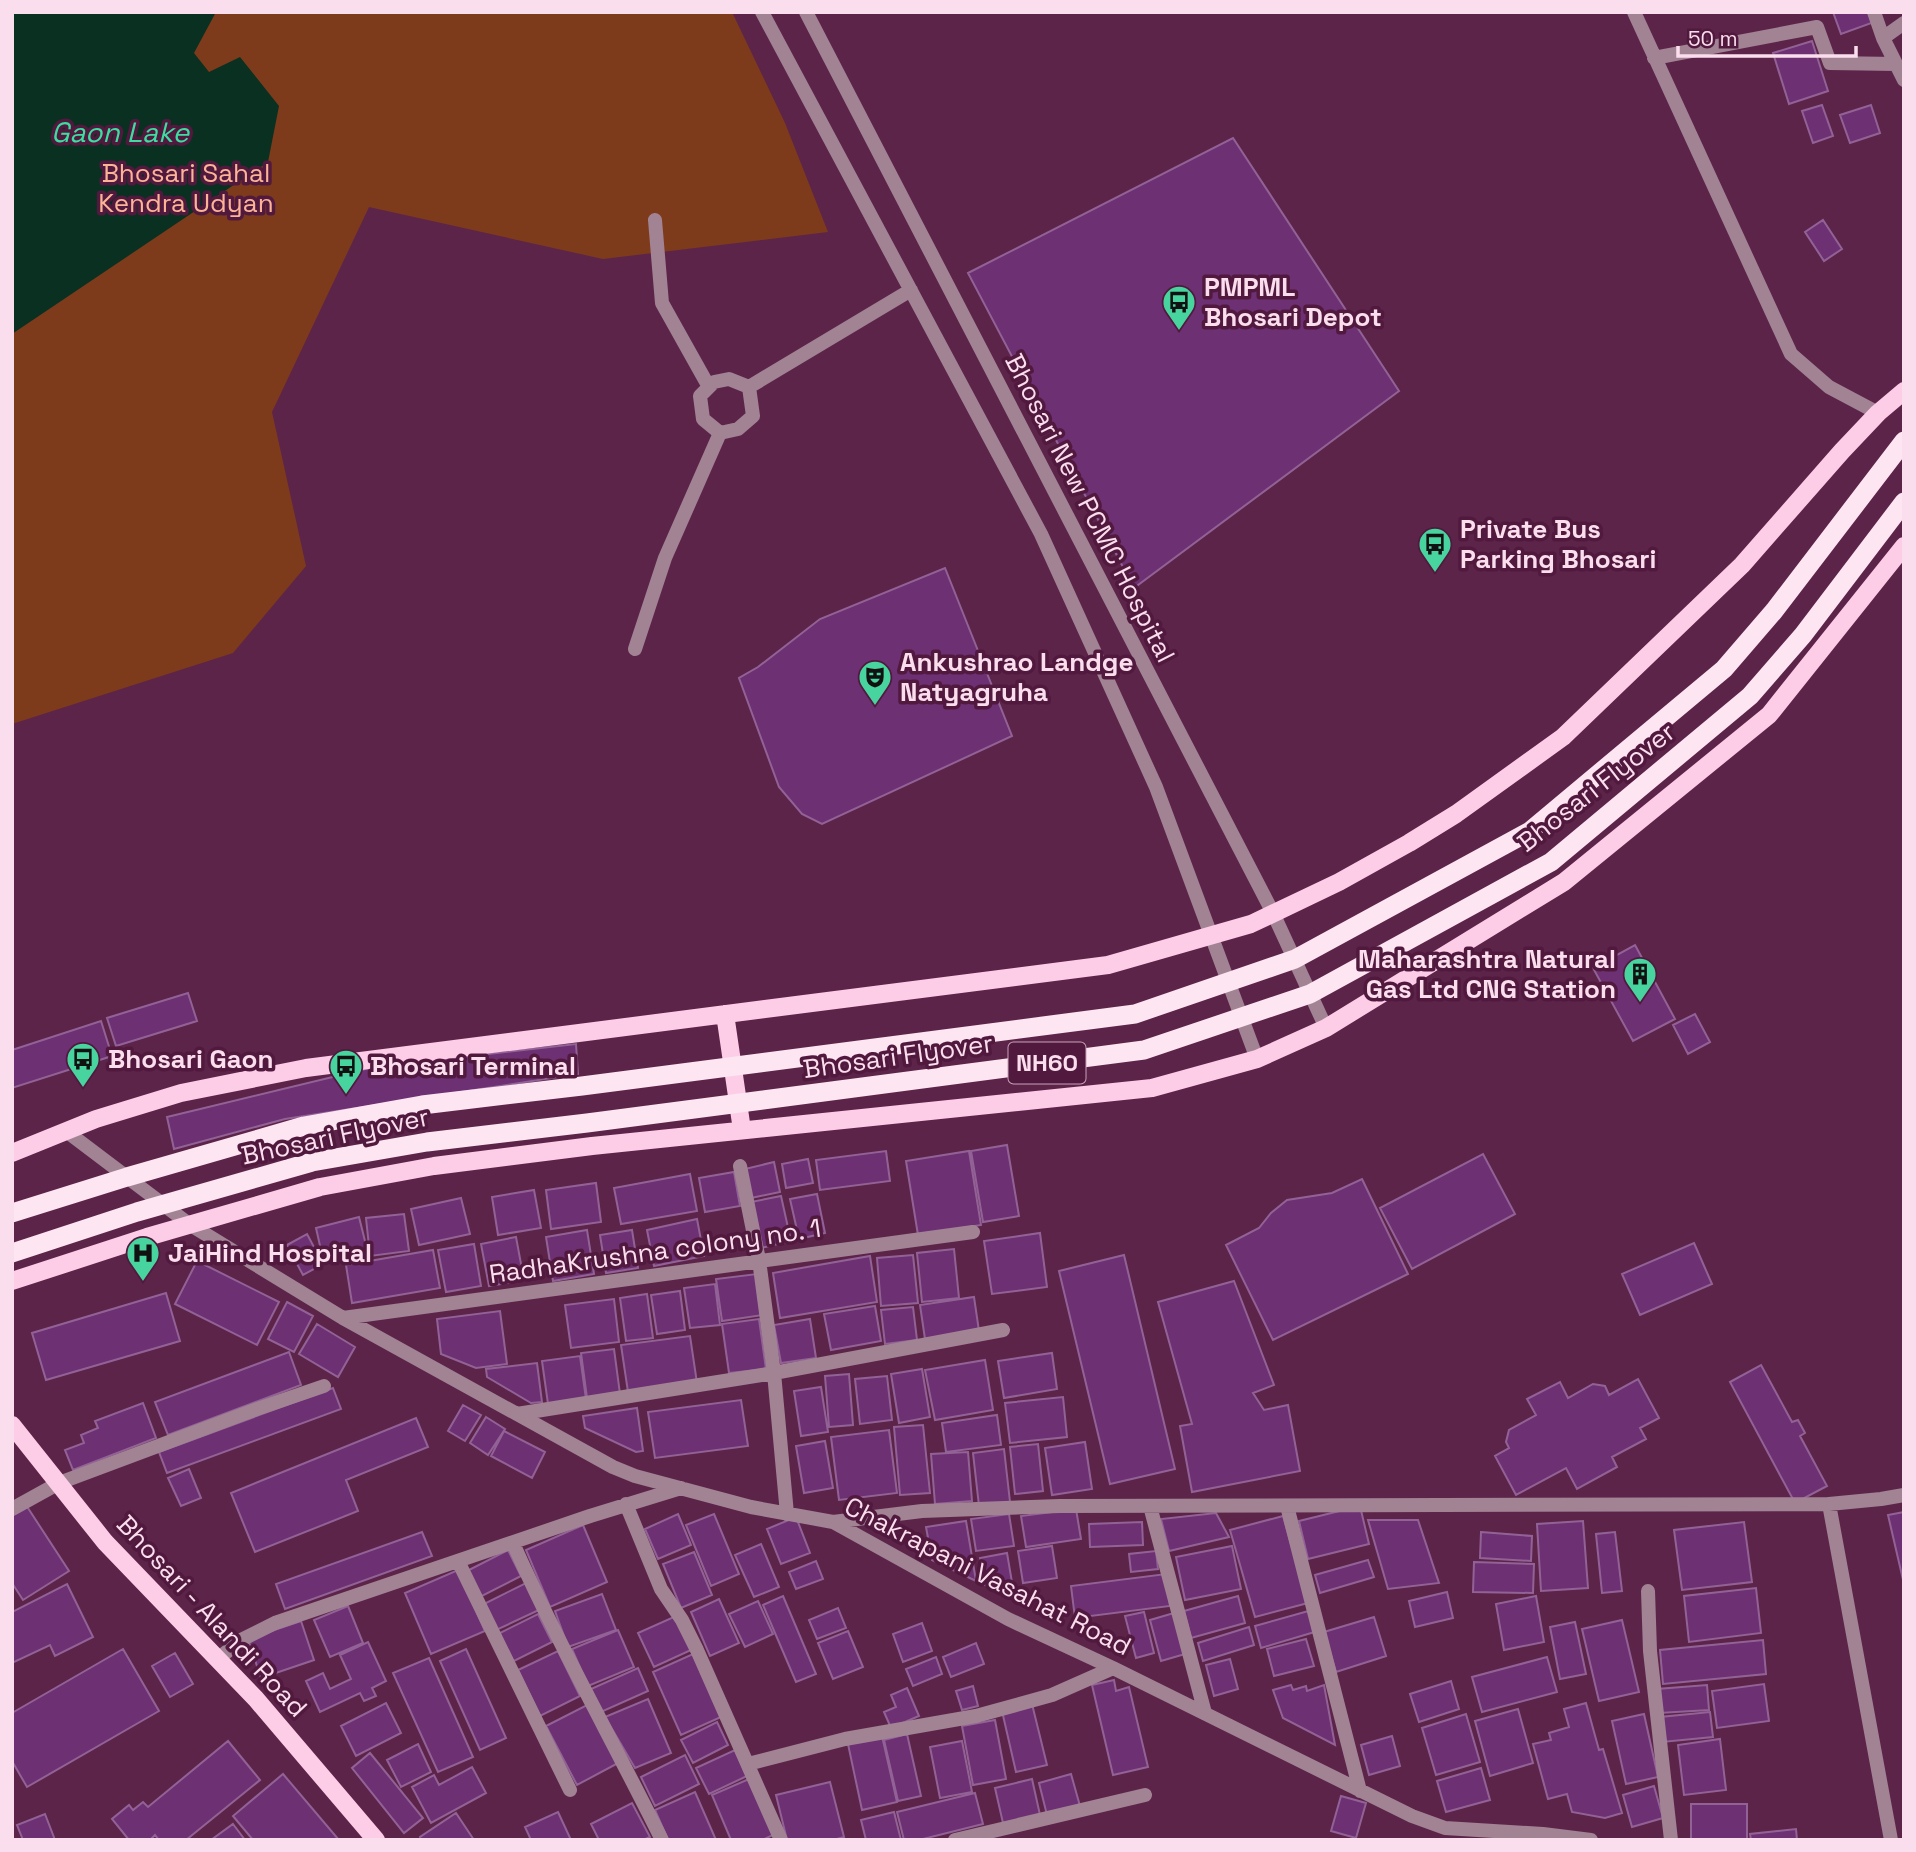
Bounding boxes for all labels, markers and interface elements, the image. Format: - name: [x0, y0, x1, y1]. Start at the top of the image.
- scale bar: [1678, 14, 1856, 58]
- text: 50 m: [1688, 25, 1738, 52]
- water label: Gaon Lake: [51, 114, 190, 150]
- park label: Bhosari Sahal Kendra Udyan: [98, 156, 274, 220]
- place label: PMPML Bhosari Depot: [1204, 270, 1382, 334]
- bus stop icon: PMPML Bhosari Depot: [1160, 283, 1198, 332]
- street label: Bhosari New PCMC Hospital: [997, 348, 1183, 668]
- place label: Private Bus Parking Bhosari: [1460, 512, 1657, 576]
- bus stop icon: Private Bus Parking Bhosari: [1416, 525, 1454, 574]
- place label: Ankushrao Landge Natyagruha: [900, 645, 1133, 709]
- theatre icon: Ankushrao Landge Natyagruha: [856, 658, 894, 707]
- street label: Bhosari Flyover: [1510, 715, 1682, 859]
- place label: Maharashtra Natural Gas Ltd CNG Station: [1358, 942, 1616, 1006]
- building icon: Maharashtra Natural Gas Ltd CNG Station: [1621, 955, 1659, 1004]
- street label: Bhosari Flyover: [801, 1026, 995, 1086]
- bus stop icon: Bhosari Gaon: [64, 1040, 102, 1089]
- place label: Bhosari Gaon: [108, 1042, 273, 1076]
- road number: NH60: [1009, 1042, 1086, 1084]
- bus stop icon: Bhosari Terminal: [327, 1047, 365, 1096]
- place label: Bhosari Terminal: [370, 1049, 576, 1083]
- street label: Bhosari Flyover: [238, 1100, 432, 1172]
- street label: RadhaKrushna colony no. 1: [487, 1211, 823, 1291]
- hospital icon: JaiHind Hospital: [124, 1234, 162, 1283]
- place label: JaiHind Hospital: [168, 1236, 372, 1270]
- street label: Chakrapani Vasahat Road: [839, 1489, 1137, 1663]
- street label: Bhosari - Alandi Road: [109, 1508, 315, 1724]

